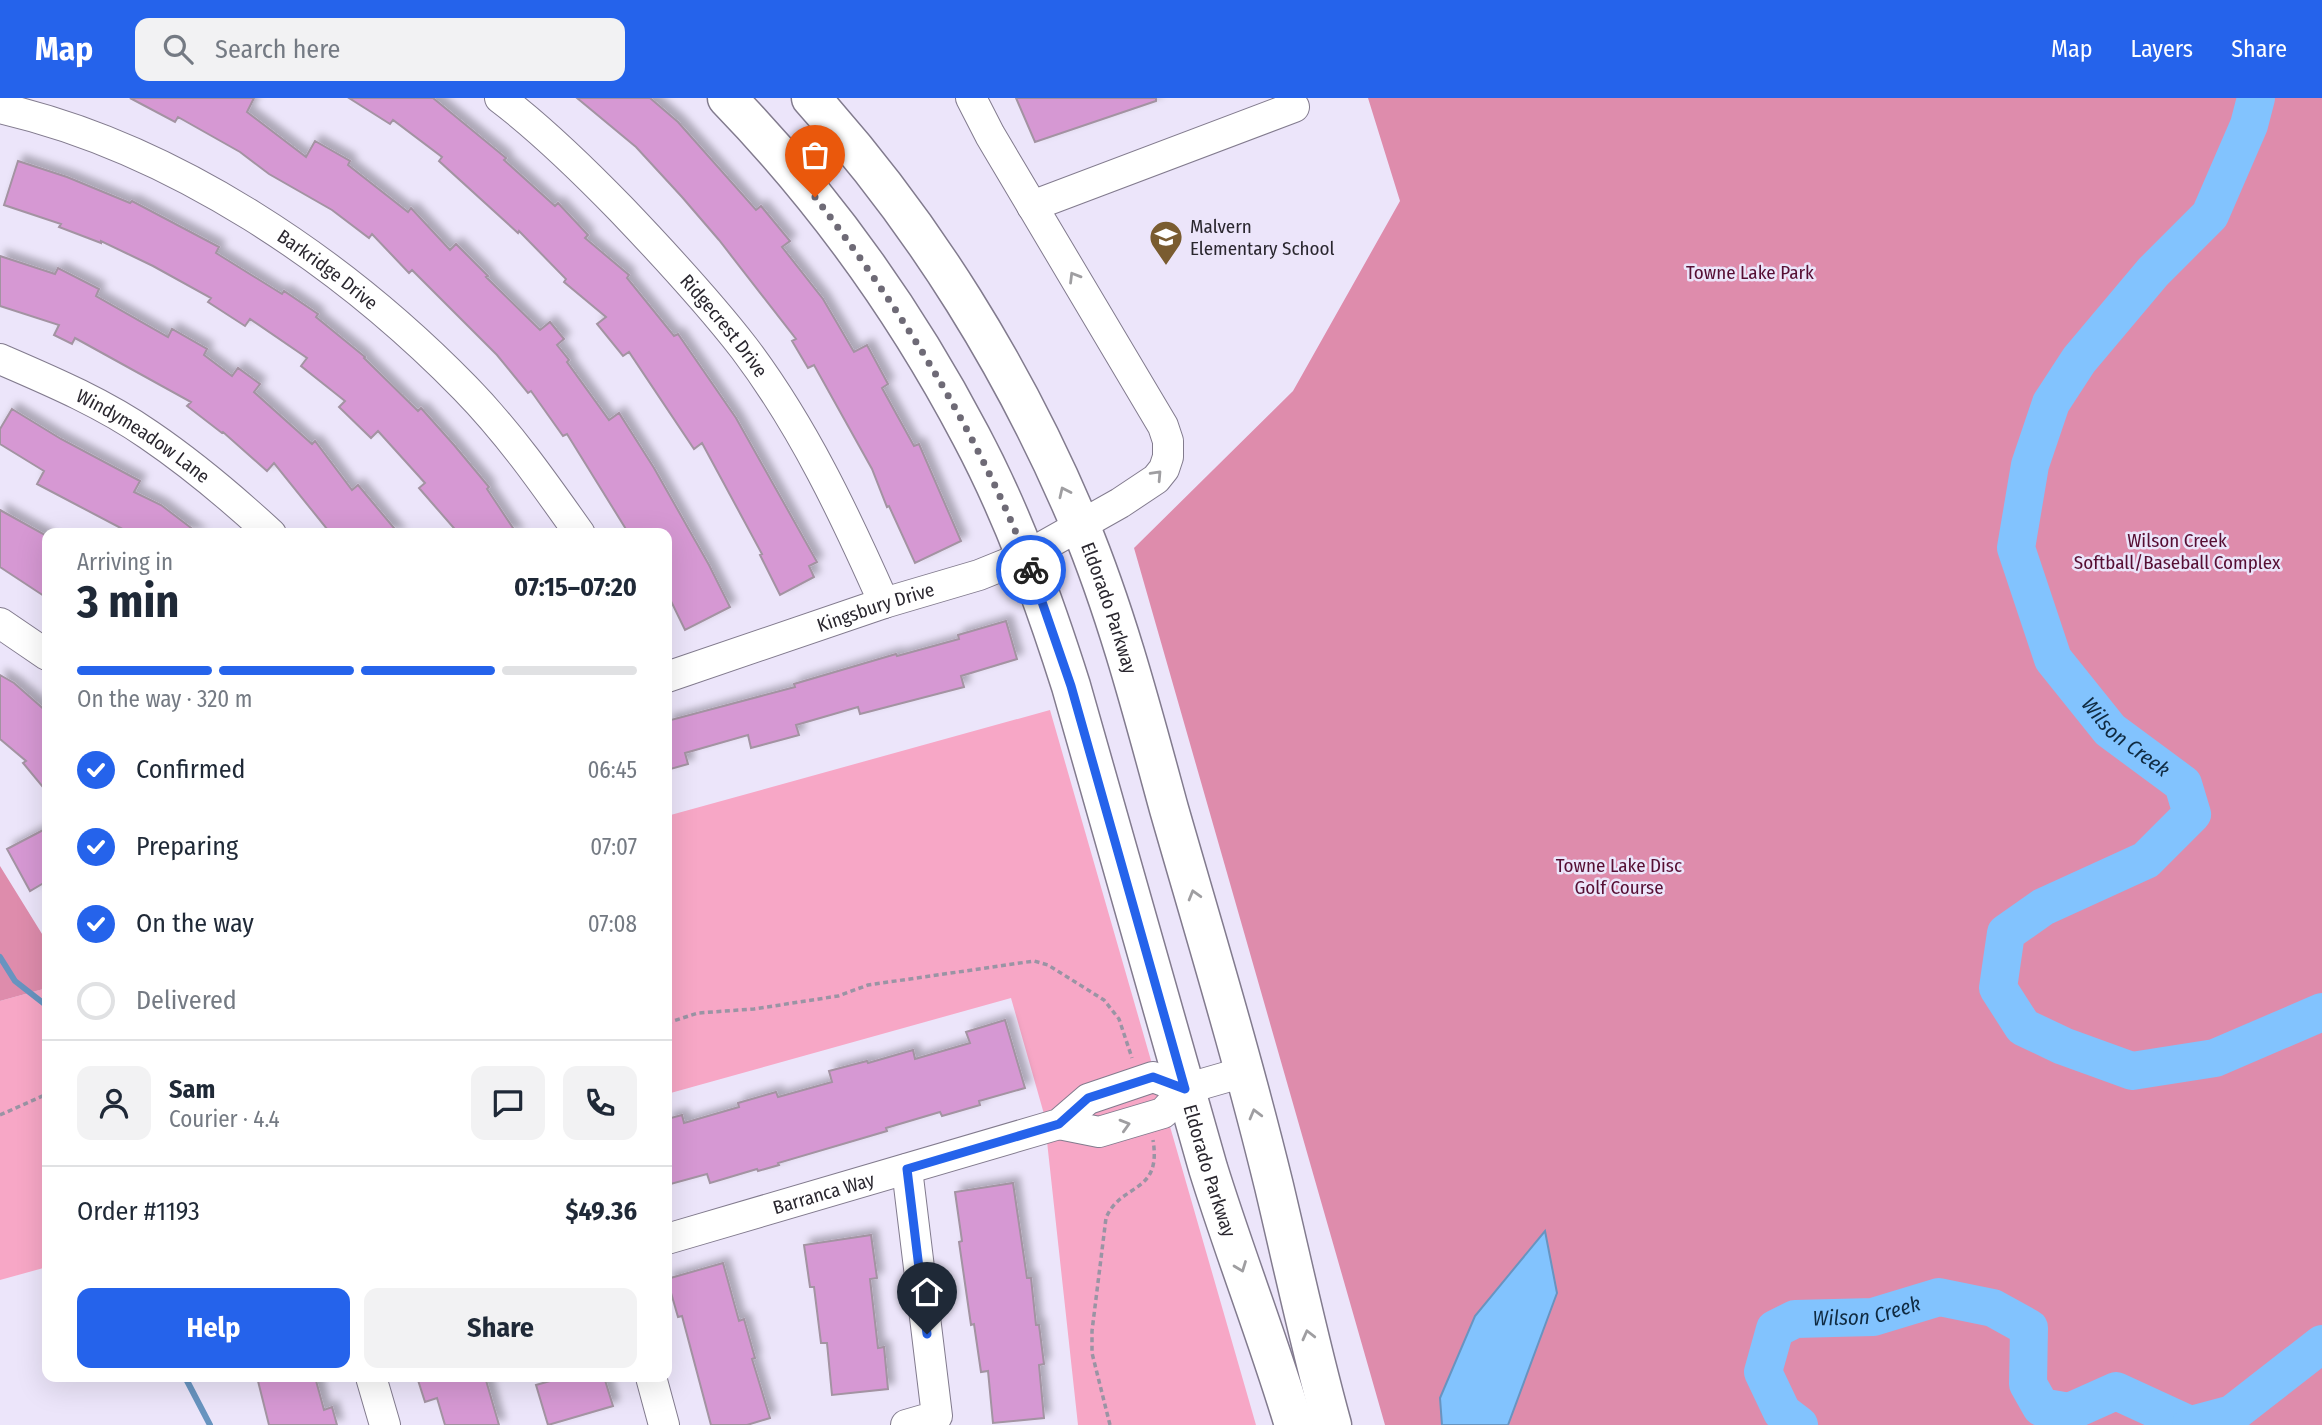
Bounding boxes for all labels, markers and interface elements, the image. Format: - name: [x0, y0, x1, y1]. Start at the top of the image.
- search box: [135, 18, 625, 81]
- text: Map: [35, 29, 93, 69]
- icon: search: [159, 30, 197, 68]
- text: Search here: [215, 34, 340, 65]
- text: Map: [2051, 35, 2093, 63]
- text: Layers: [2131, 35, 2193, 63]
- text: Share: [2231, 35, 2287, 63]
- pin: [785, 125, 845, 197]
- icon: bag: [796, 136, 834, 174]
- place label: Malvern Elementary School: [1190, 215, 1335, 260]
- school or university icon: Malvern Elementary School: [1147, 218, 1185, 267]
- street label: Barkridge Drive: [273, 225, 382, 315]
- park label: Towne Lake Park: [1686, 261, 1814, 284]
- street label: Ridgecrest Drive: [675, 269, 772, 382]
- one-way arrow: [1069, 271, 1082, 284]
- street label: Windymeadow Lane: [73, 384, 214, 488]
- one-way arrow: [1149, 470, 1161, 483]
- one-way arrow: [1059, 487, 1073, 499]
- park label: Wilson Creek Softball/Baseball Complex: [2074, 529, 2281, 574]
- courier: [996, 535, 1066, 605]
- street label: Eldorado Parkway: [1076, 539, 1142, 677]
- text: Arriving in: [77, 548, 173, 576]
- icon: bike: [1012, 551, 1050, 589]
- text: 07:15–07:20: [514, 572, 637, 603]
- text: 3 min: [77, 574, 179, 629]
- street label: Kingsbury Drive: [814, 578, 937, 637]
- text: On the way · 320 m: [77, 685, 252, 713]
- water label: Wilson Creek: [2076, 692, 2175, 783]
- icon: check: [77, 751, 115, 789]
- text: Confirmed: [136, 754, 246, 785]
- text: 06:45: [587, 756, 637, 784]
- icon: check: [77, 828, 115, 866]
- text: Preparing: [136, 831, 238, 862]
- text: 07:07: [590, 833, 637, 861]
- park label: Towne Lake Disc Golf Course: [1556, 854, 1682, 899]
- one-way arrow: [1187, 889, 1202, 901]
- icon: check: [77, 905, 115, 943]
- text: On the way: [136, 908, 254, 939]
- text: 07:08: [588, 910, 637, 938]
- text: Delivered: [136, 985, 237, 1016]
- button: person: [77, 1066, 151, 1140]
- button: chat: [471, 1066, 545, 1140]
- button: phone: [563, 1066, 637, 1140]
- text: Sam: [169, 1074, 215, 1105]
- street label: Eldorado Parkway: [1178, 1102, 1241, 1240]
- text: Courier · 4.4: [169, 1105, 280, 1133]
- one-way arrow: [1249, 1108, 1263, 1120]
- one-way arrow: [1119, 1118, 1131, 1133]
- street label: Barranca Way: [770, 1168, 877, 1219]
- text: Order #1193: [77, 1196, 200, 1227]
- text: $49.36: [565, 1196, 637, 1227]
- one-way arrow: [1233, 1260, 1247, 1272]
- pin: [897, 1262, 957, 1334]
- icon: home: [908, 1273, 946, 1311]
- button: Help: [77, 1288, 350, 1368]
- button: Share: [364, 1288, 637, 1368]
- water label: Wilson Creek: [1812, 1290, 1924, 1332]
- one-way arrow: [1302, 1329, 1316, 1341]

